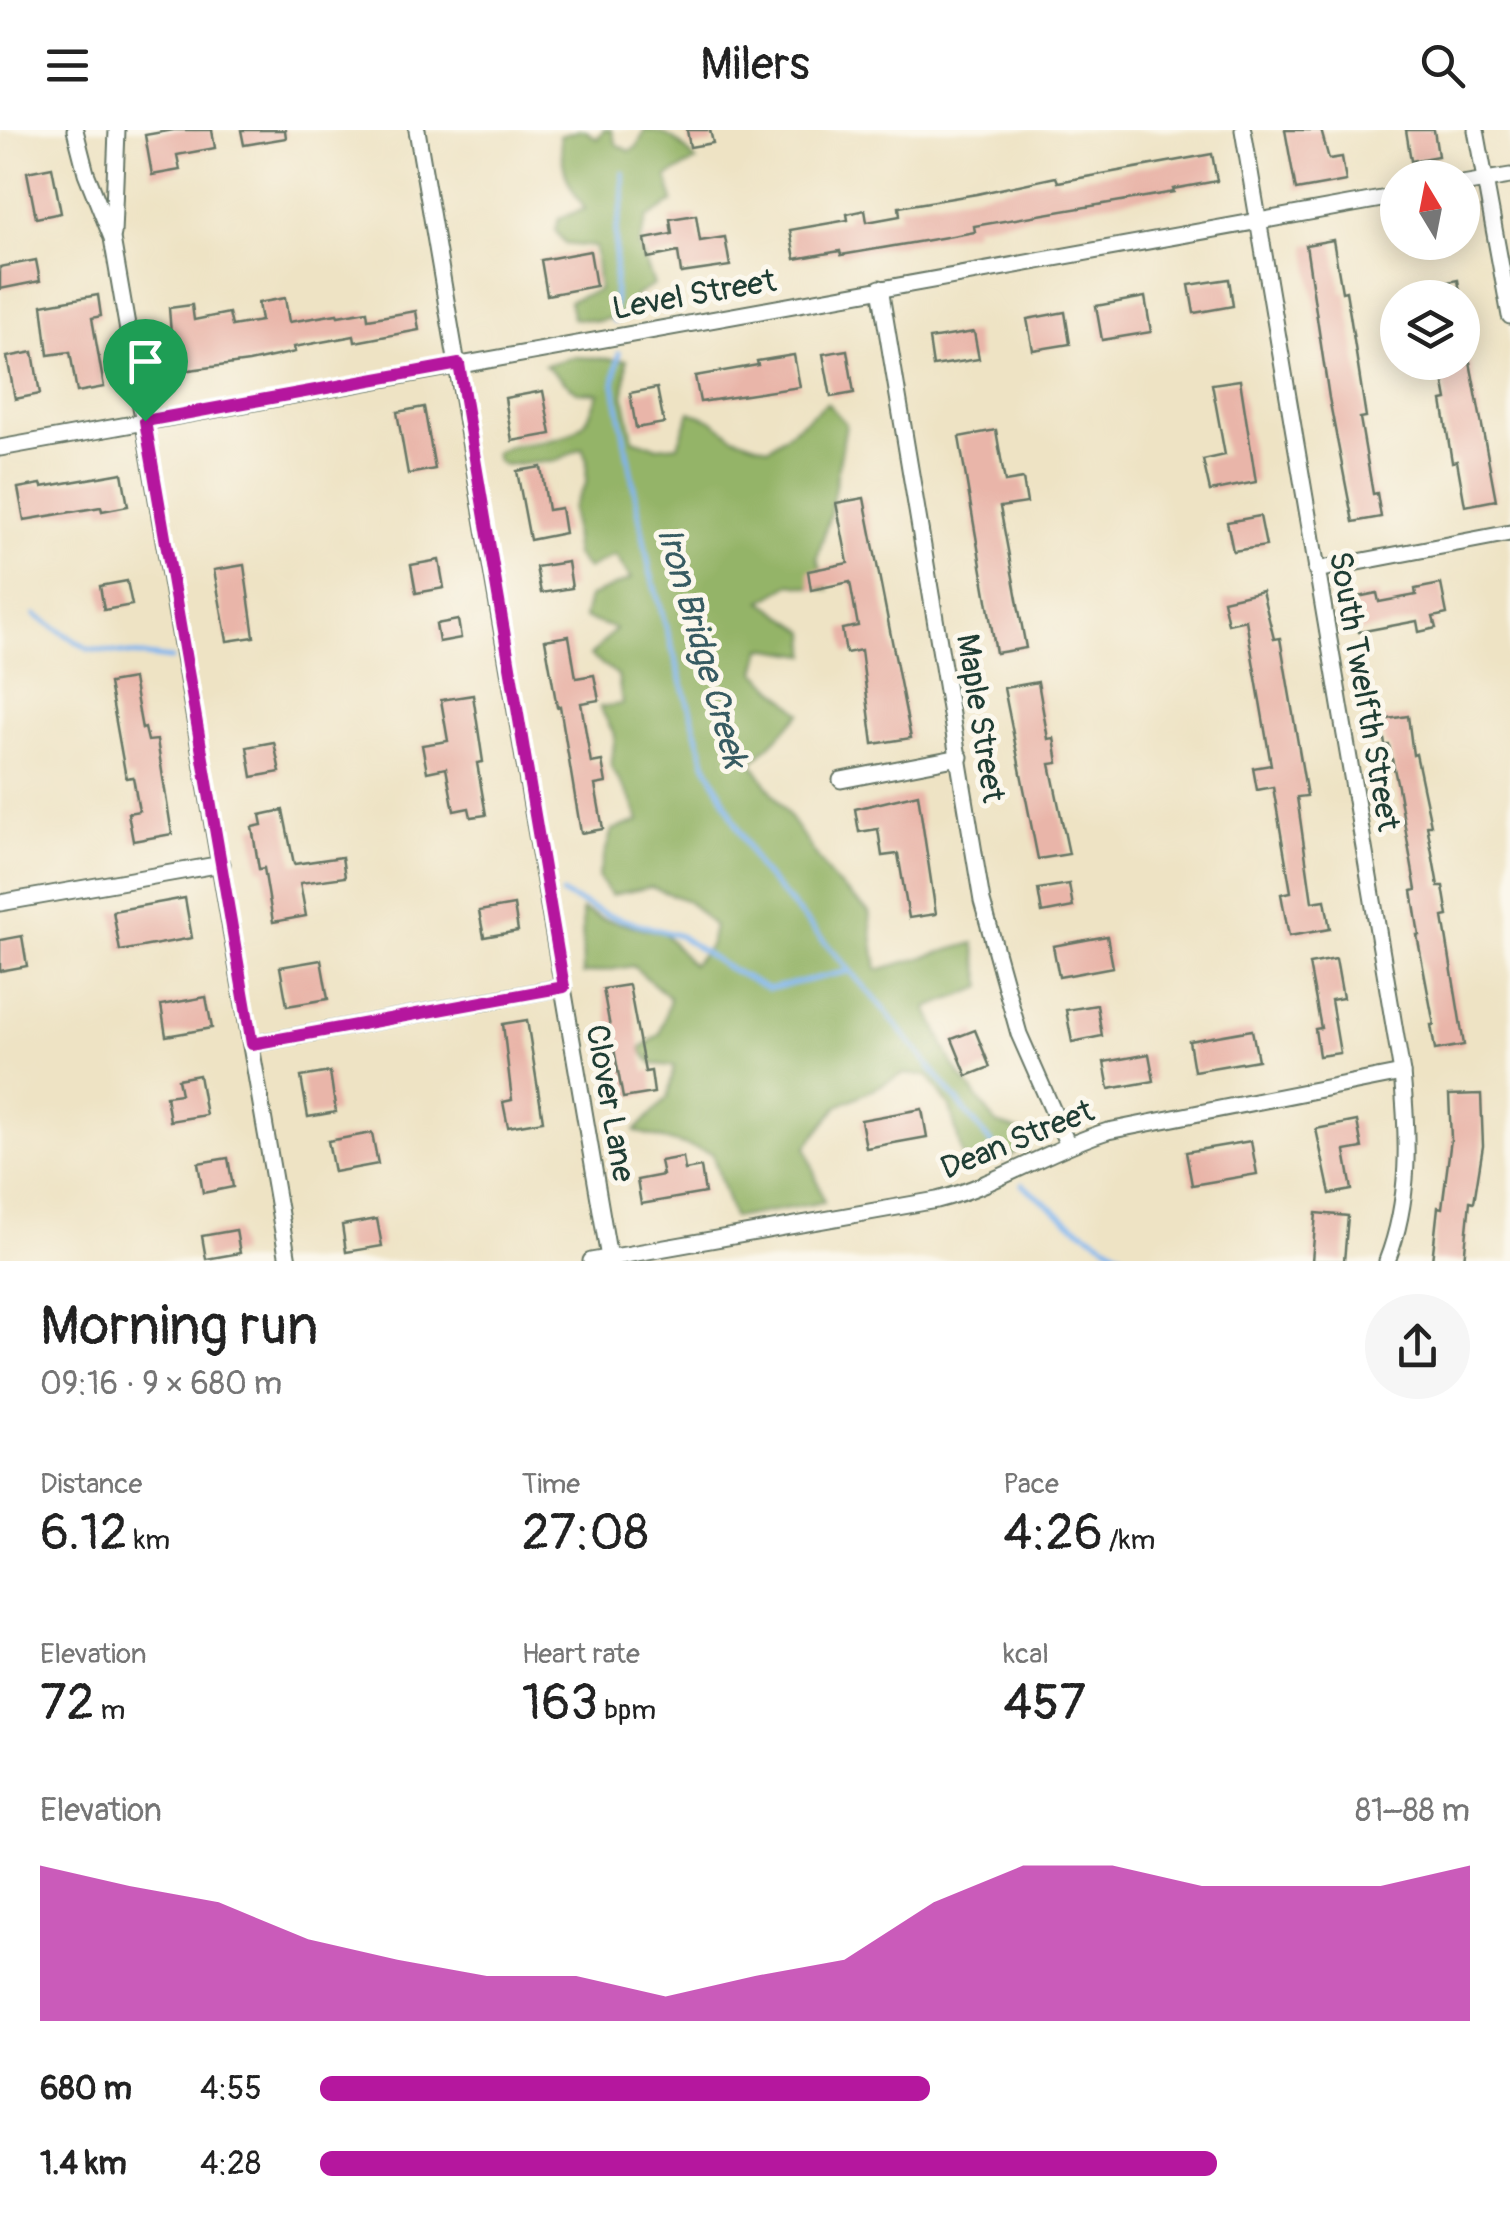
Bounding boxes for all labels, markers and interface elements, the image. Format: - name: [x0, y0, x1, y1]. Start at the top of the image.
- text: Milers: [700, 37, 810, 93]
- icon: menu: [40, 38, 95, 93]
- icon: search: [1415, 38, 1470, 93]
- north arrow: [1380, 160, 1480, 260]
- map controls: [1380, 160, 1480, 380]
- street label: Level Street: [609, 261, 779, 329]
- button: layers: [1380, 280, 1480, 380]
- pin: [103, 319, 188, 422]
- icon: arrive: [118, 334, 173, 389]
- water label: Iron Bridge Creek: [647, 522, 758, 776]
- street label: South Twelfth Street: [1320, 548, 1408, 834]
- street label: Maple Street: [947, 631, 1013, 805]
- street label: Clover Lane: [577, 1021, 644, 1185]
- street label: Dean Street: [935, 1091, 1100, 1189]
- text: Morning run: [40, 1292, 318, 1361]
- button: share: [1365, 1294, 1470, 1399]
- text: 09:16 · 9 × 680 m: [40, 1364, 282, 1404]
- text: Distance: [40, 1467, 142, 1502]
- text: Time: [522, 1467, 580, 1502]
- text: Pace: [1003, 1467, 1059, 1502]
- text: 6.12: [40, 1502, 128, 1565]
- text: 27:08: [522, 1502, 649, 1565]
- text: 4:26: [1003, 1502, 1103, 1565]
- text: km: [128, 1523, 170, 1558]
- text: /km: [1103, 1523, 1155, 1558]
- text: Elevation: [40, 1637, 147, 1672]
- text: Heart rate: [522, 1637, 640, 1672]
- text: kcal: [1003, 1637, 1049, 1672]
- text: 72: [40, 1672, 94, 1735]
- text: 163: [522, 1672, 598, 1735]
- text: 457: [1003, 1672, 1086, 1735]
- text: m: [94, 1693, 125, 1728]
- text: bpm: [598, 1693, 656, 1728]
- text: Elevation: [40, 1791, 162, 1831]
- text: 81–88 m: [1355, 1791, 1470, 1831]
- text: 680 m: [40, 2069, 132, 2109]
- text: 4:55: [200, 2069, 262, 2109]
- text: 1.4 km: [40, 2144, 127, 2184]
- text: 4:28: [200, 2144, 261, 2184]

